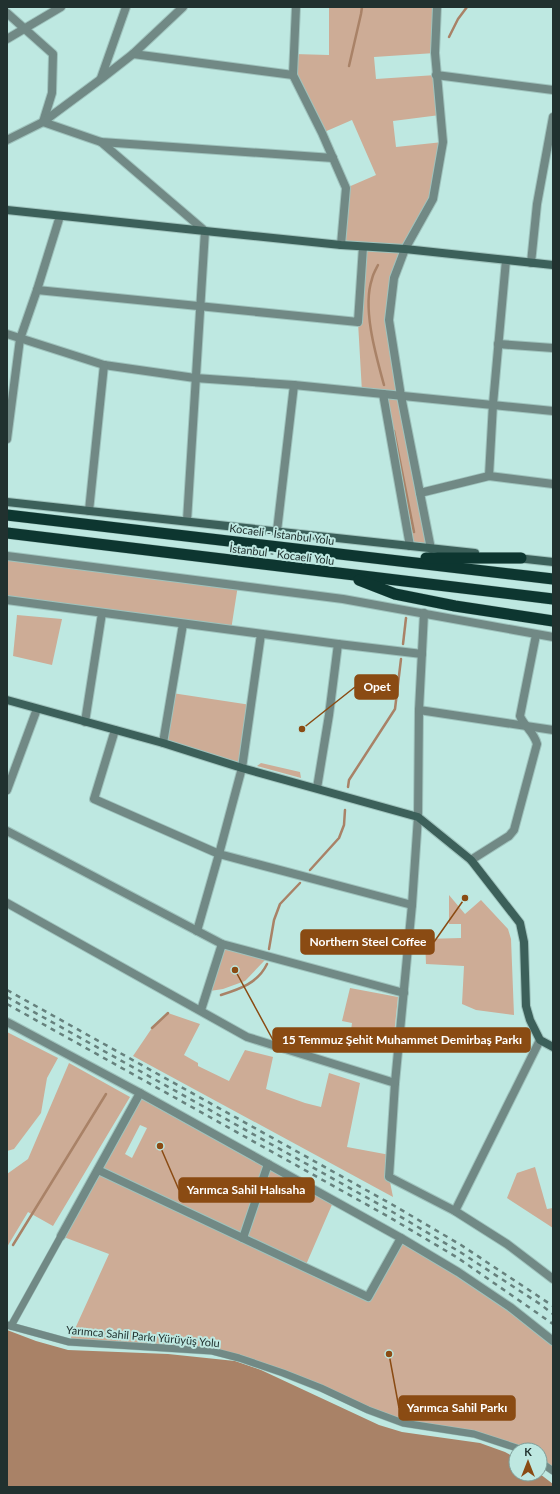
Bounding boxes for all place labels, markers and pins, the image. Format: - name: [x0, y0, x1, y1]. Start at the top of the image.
- callout: Opet: [355, 675, 398, 699]
- callout: Northern Steel Coffee: [301, 930, 434, 954]
- callout: 15 Temmuz Şehit Muhammet Demirbaş Parkı: [273, 1028, 530, 1052]
- callout: Yarımca Sahil Halısaha: [179, 1178, 314, 1202]
- callout: Yarımca Sahil Parkı: [399, 1396, 515, 1420]

